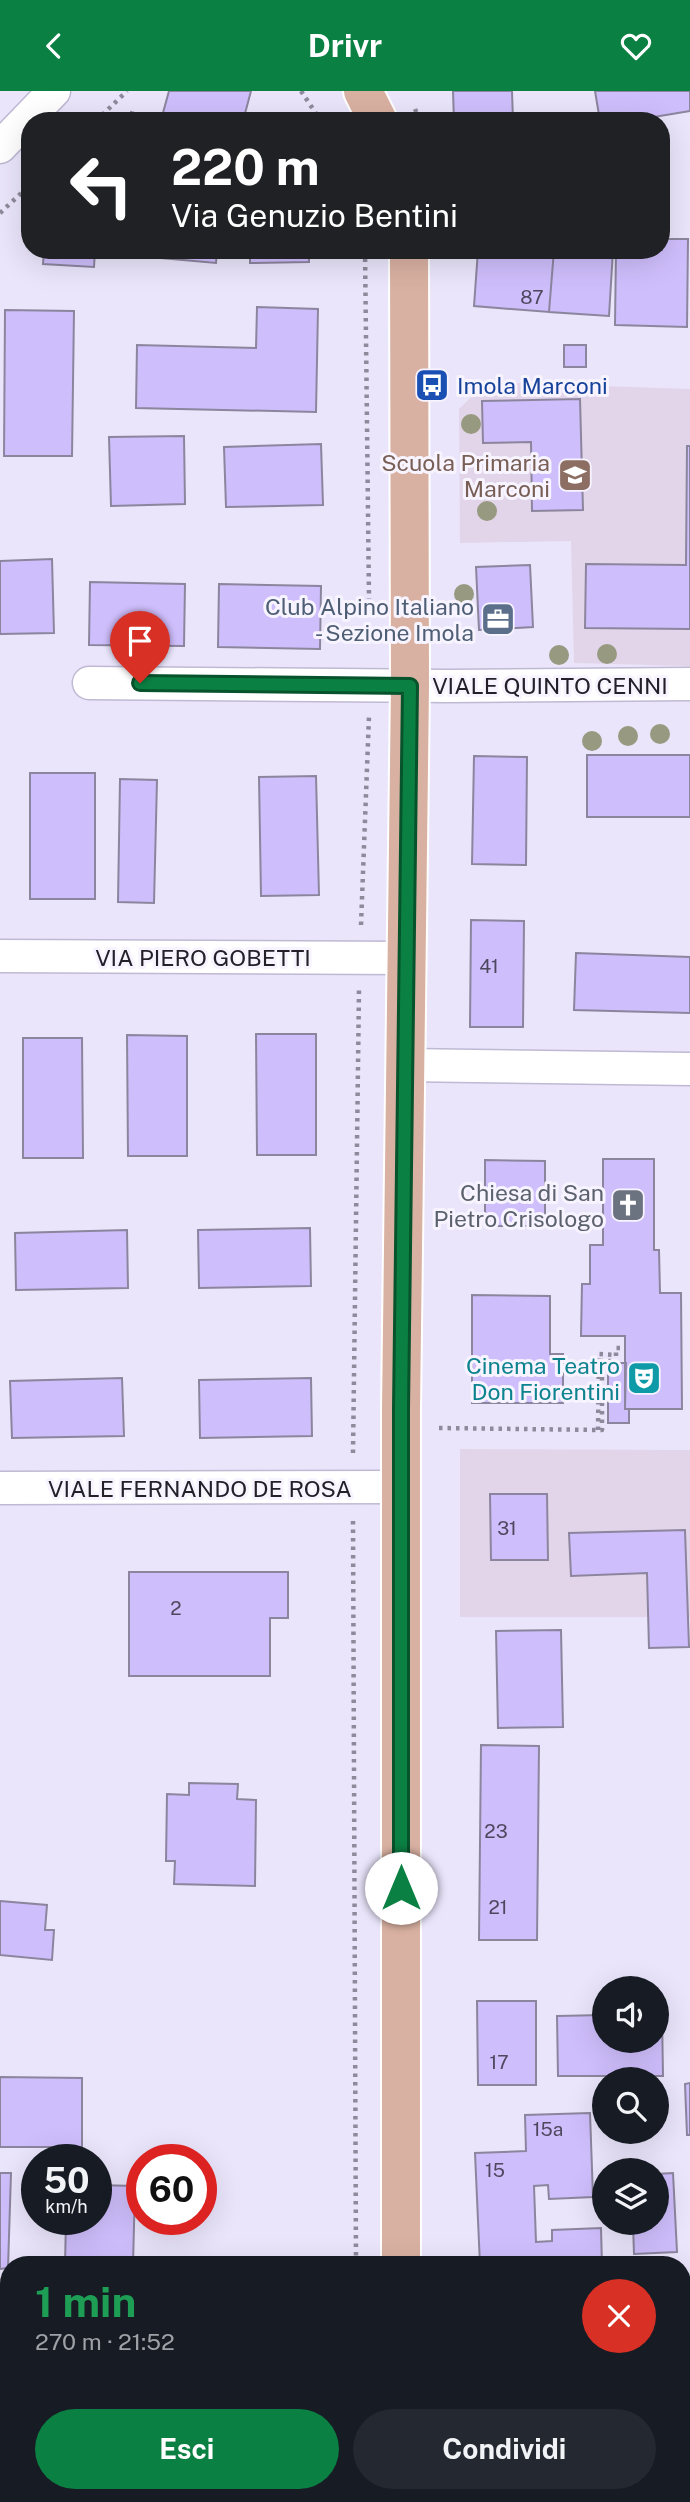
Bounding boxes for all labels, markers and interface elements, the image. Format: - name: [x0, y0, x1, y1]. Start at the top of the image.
- icon: back: [35, 27, 73, 65]
- text: Drivr: [308, 27, 382, 64]
- icon: heart: [617, 27, 655, 65]
- text: 220 m: [171, 138, 320, 196]
- icon: left: [56, 140, 147, 231]
- text: Via Genuzio Bentini: [171, 197, 458, 234]
- house number: 87: [520, 286, 544, 308]
- bus stop icon: Imola Marconi: [413, 366, 451, 404]
- place label: Imola Marconi: [457, 372, 608, 399]
- place label: Scuola Primaria Marconi: [381, 449, 550, 502]
- school or university icon: Scuola Primaria Marconi: [556, 456, 594, 494]
- place label: Club Alpino Italiano - Sezione Imola: [265, 593, 474, 646]
- office icon: Club Alpino Italiano - Sezione Imola: [479, 600, 517, 638]
- pin: [110, 611, 170, 683]
- icon: arrive: [121, 622, 159, 660]
- street label: VIALE QUINTO CENNI: [432, 672, 668, 699]
- street label: VIA PIERO GOBETTI: [95, 944, 311, 971]
- house number: 41: [479, 955, 499, 977]
- place label: Chiesa di San Pietro Crisologo: [434, 1179, 604, 1232]
- church icon: Chiesa di San Pietro Crisologo: [609, 1186, 647, 1224]
- place label: Cinema Teatro Don Fiorentini: [466, 1352, 620, 1405]
- theatre icon: Cinema Teatro Don Fiorentini: [625, 1359, 663, 1397]
- street label: VIALE FERNANDO DE ROSA: [48, 1475, 352, 1502]
- house number: 31: [497, 1517, 517, 1539]
- house number: 2: [170, 1597, 182, 1619]
- house number: 23: [484, 1820, 508, 1842]
- position arrow: [364, 1851, 438, 1925]
- house number: 21: [488, 1896, 508, 1918]
- map controls: [592, 1976, 669, 2235]
- button: sound: [592, 1976, 669, 2053]
- house number: 17: [489, 2051, 509, 2073]
- button: search: [592, 2067, 669, 2144]
- house number: 15a: [533, 2118, 563, 2140]
- speed limit sign: 60: [126, 2144, 217, 2235]
- button: layers: [592, 2158, 669, 2235]
- house number: 15: [485, 2159, 505, 2181]
- text: 50: [43, 2160, 90, 2201]
- text: km/h: [45, 2196, 88, 2217]
- text: 1 min: [35, 2277, 136, 2326]
- button: close: [582, 2279, 656, 2353]
- text: 270 m · 21:52: [35, 2328, 175, 2355]
- button: Esci: [35, 2409, 339, 2489]
- button: Condividi: [353, 2409, 656, 2489]

